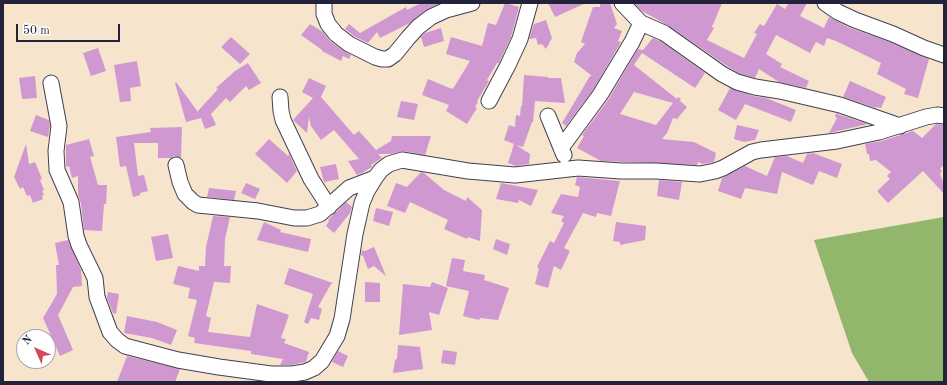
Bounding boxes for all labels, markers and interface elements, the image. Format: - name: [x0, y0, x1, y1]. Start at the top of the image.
- scale bar: [18, 16, 122, 42]
- text: 50 m: [23, 25, 50, 37]
- north arrow: [16, 329, 56, 369]
- text: N: [21, 334, 35, 348]

